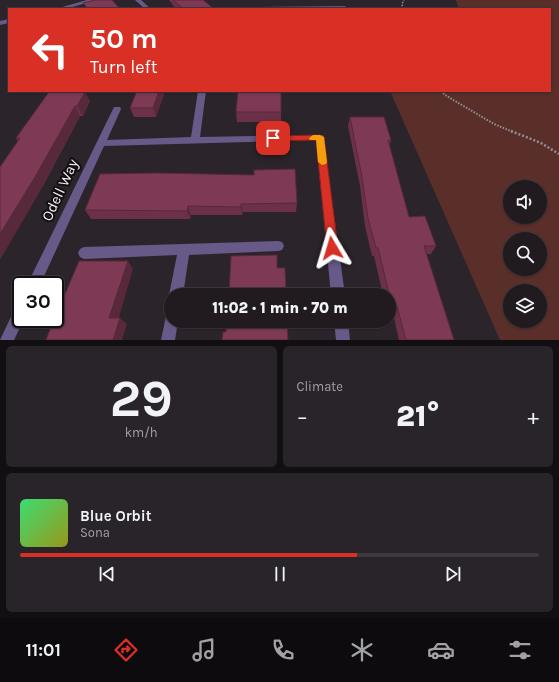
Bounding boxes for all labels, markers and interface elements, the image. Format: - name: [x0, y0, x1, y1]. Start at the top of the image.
- text: 50 m: [90, 22, 158, 55]
- icon: left: [24, 24, 76, 76]
- text: Turn left: [90, 56, 158, 78]
- pin: [256, 121, 290, 155]
- icon: arrive: [262, 127, 284, 149]
- street label: Odell Way: [38, 156, 82, 224]
- map controls: [503, 180, 547, 328]
- button: sound: [503, 180, 547, 224]
- position arrow: [311, 227, 353, 269]
- button: search: [503, 232, 547, 276]
- speed limit sign: 30: [12, 276, 64, 328]
- button: layers: [503, 284, 547, 328]
- text: 11:02 · 1 min · 70 m: [212, 299, 348, 317]
- text: 29: [110, 368, 173, 429]
- text: Climate: [297, 379, 343, 394]
- text: 21°: [396, 398, 440, 434]
- text: −: [297, 404, 308, 430]
- text: +: [527, 404, 539, 430]
- text: km/h: [125, 425, 158, 440]
- text: Blue Orbit: [80, 507, 152, 525]
- text: Sona: [80, 525, 110, 540]
- icon: previous: [96, 563, 118, 585]
- icon: pause: [269, 563, 291, 585]
- icon: next: [442, 563, 464, 585]
- icon: directions: [112, 636, 140, 664]
- icon: music: [190, 636, 218, 664]
- icon: phone: [269, 636, 297, 664]
- icon: climate: [348, 636, 376, 664]
- icon: car: [427, 636, 455, 664]
- icon: filters: [506, 636, 534, 664]
- text: 11:01: [25, 639, 61, 661]

